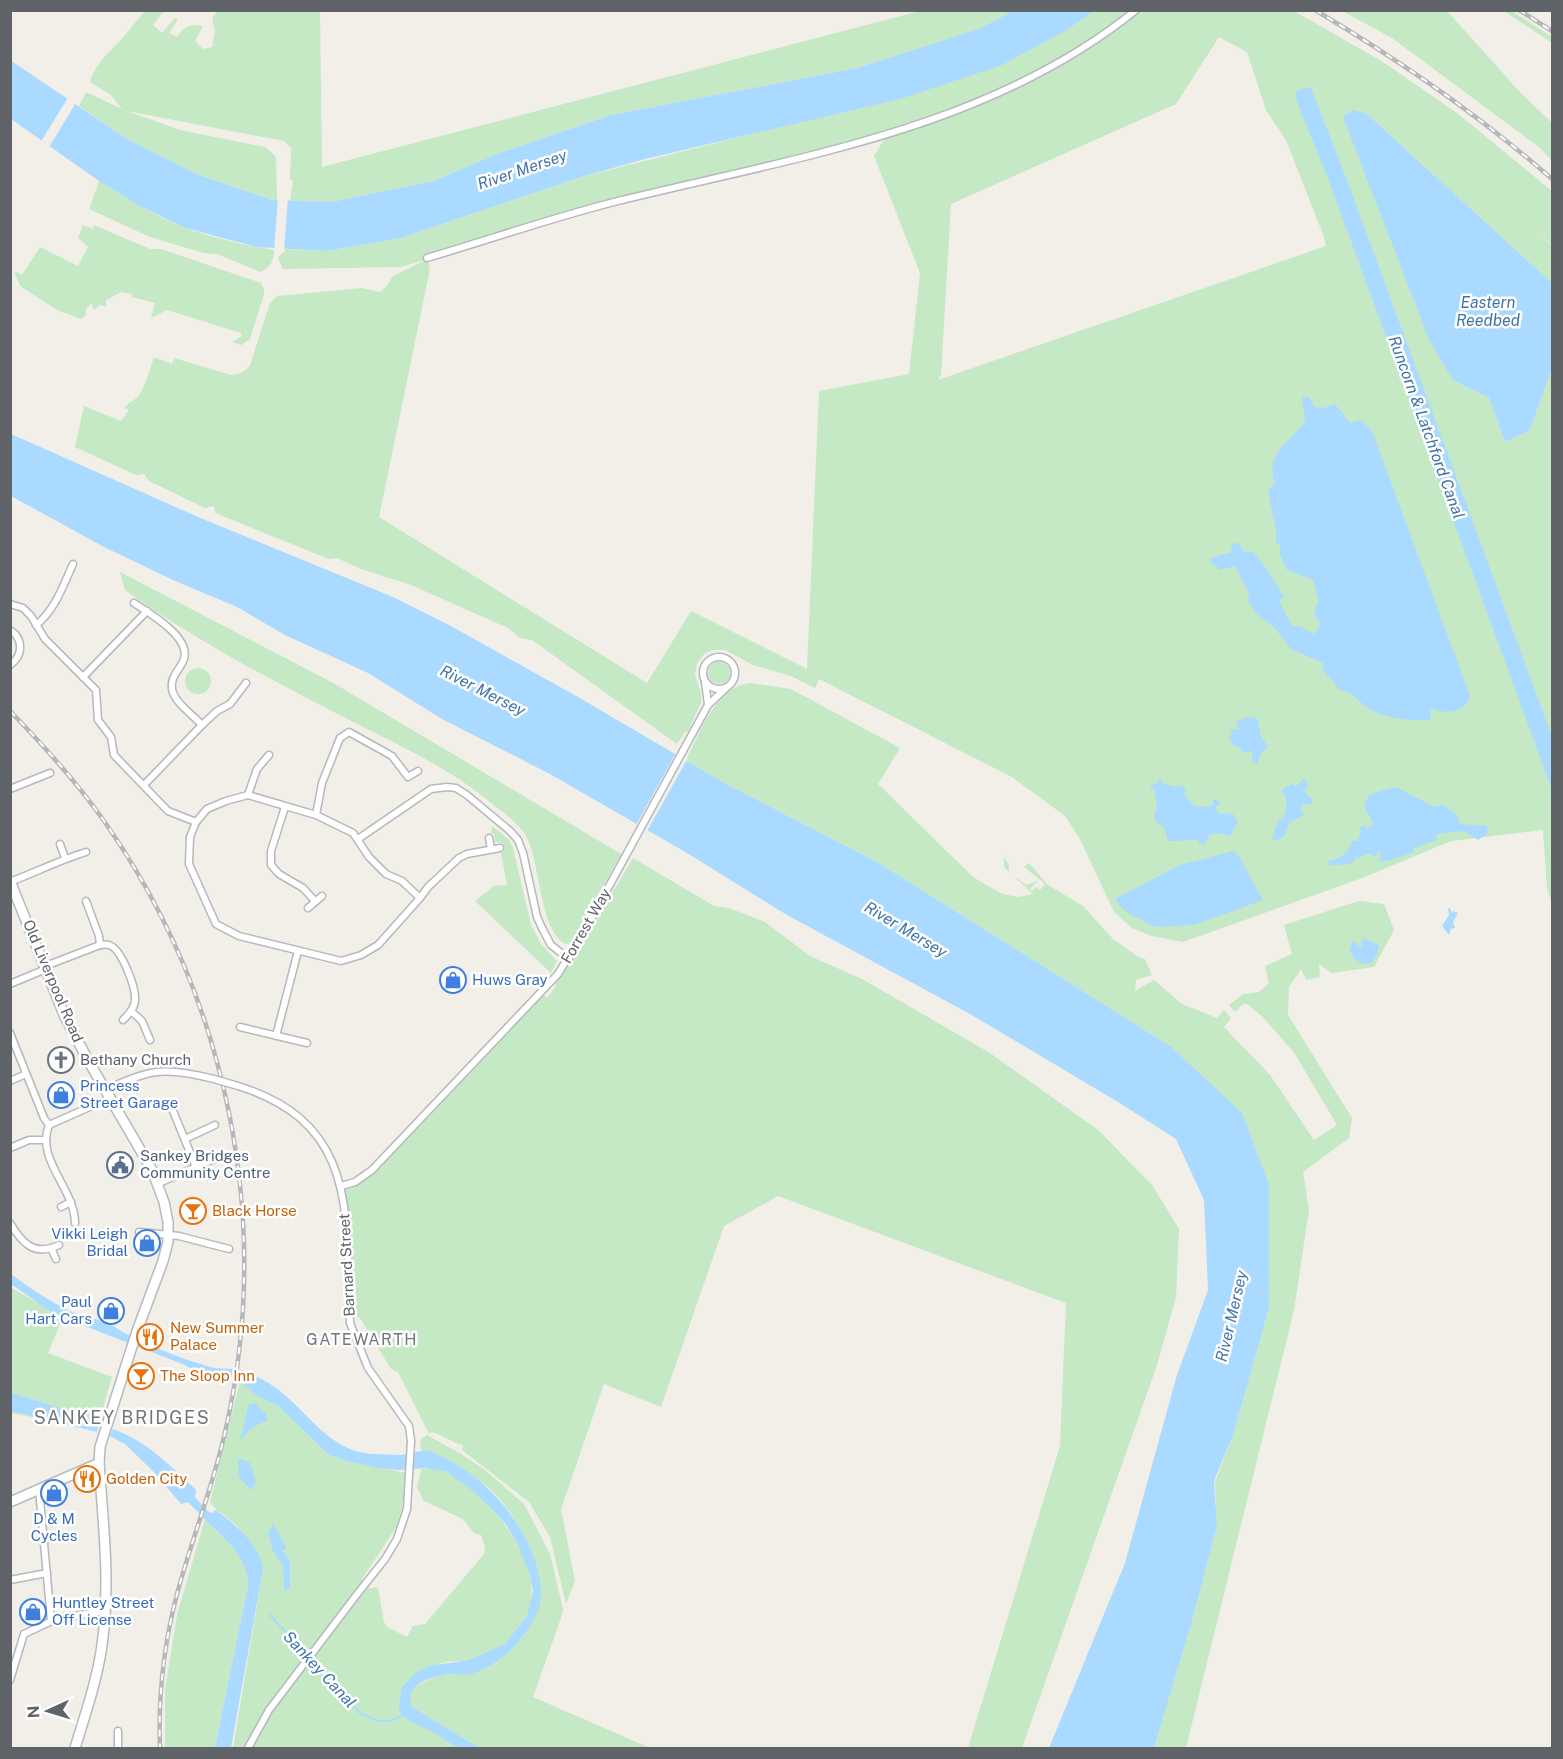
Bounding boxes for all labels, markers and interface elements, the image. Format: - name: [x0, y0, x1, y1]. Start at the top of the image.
- water label: River Mersey: [475, 145, 570, 194]
- water label: Eastern Reedbed: [1456, 293, 1521, 330]
- water label: Runcorn & Latchford Canal: [1385, 333, 1469, 521]
- water label: River Mersey: [437, 661, 529, 720]
- street label: Forrest Way: [557, 885, 614, 966]
- water label: River Mersey: [861, 897, 951, 962]
- street label: Old Liverpool Road: [20, 917, 87, 1045]
- shop icon: Huws Gray: [438, 965, 468, 995]
- place label: Huws Gray: [472, 971, 548, 988]
- church icon: Bethany Church: [46, 1045, 76, 1075]
- place label: Bethany Church: [80, 1051, 191, 1068]
- place label: Princess Street Garage: [80, 1077, 178, 1111]
- shop icon: Princess Street Garage: [46, 1080, 76, 1110]
- place label: Sankey Bridges Community Centre: [140, 1147, 271, 1181]
- public building icon: Sankey Bridges Community Centre: [105, 1150, 135, 1180]
- bar icon: Black Horse: [178, 1196, 208, 1226]
- place label: Black Horse: [212, 1202, 297, 1219]
- street label: Barnard Street: [335, 1213, 358, 1317]
- place label: Vikki Leigh Bridal: [51, 1225, 128, 1259]
- shop icon: Vikki Leigh Bridal: [132, 1228, 162, 1258]
- water label: River Mersey: [1212, 1268, 1251, 1364]
- place label: Paul Hart Cars: [25, 1293, 92, 1327]
- shop icon: Paul Hart Cars: [96, 1296, 126, 1326]
- place label: New Summer Palace: [170, 1319, 264, 1353]
- restaurant icon: New Summer Palace: [135, 1322, 165, 1352]
- district label: GATEWARTH: [306, 1330, 418, 1349]
- bar icon: The Sloop Inn: [126, 1361, 156, 1391]
- place label: The Sloop Inn: [160, 1367, 255, 1384]
- district label: SANKEY BRIDGES: [34, 1407, 210, 1428]
- restaurant icon: Golden City: [72, 1464, 102, 1494]
- place label: Golden City: [106, 1470, 187, 1487]
- shop icon: D & M Cycles: [39, 1478, 69, 1508]
- place label: D & M Cycles: [31, 1510, 77, 1544]
- place label: Huntley Street Off License: [52, 1594, 155, 1628]
- shop icon: Huntley Street Off License: [18, 1597, 48, 1627]
- water label: Sankey Canal: [279, 1627, 360, 1712]
- north arrow: [18, 1681, 78, 1741]
- text: N: [24, 1705, 43, 1719]

